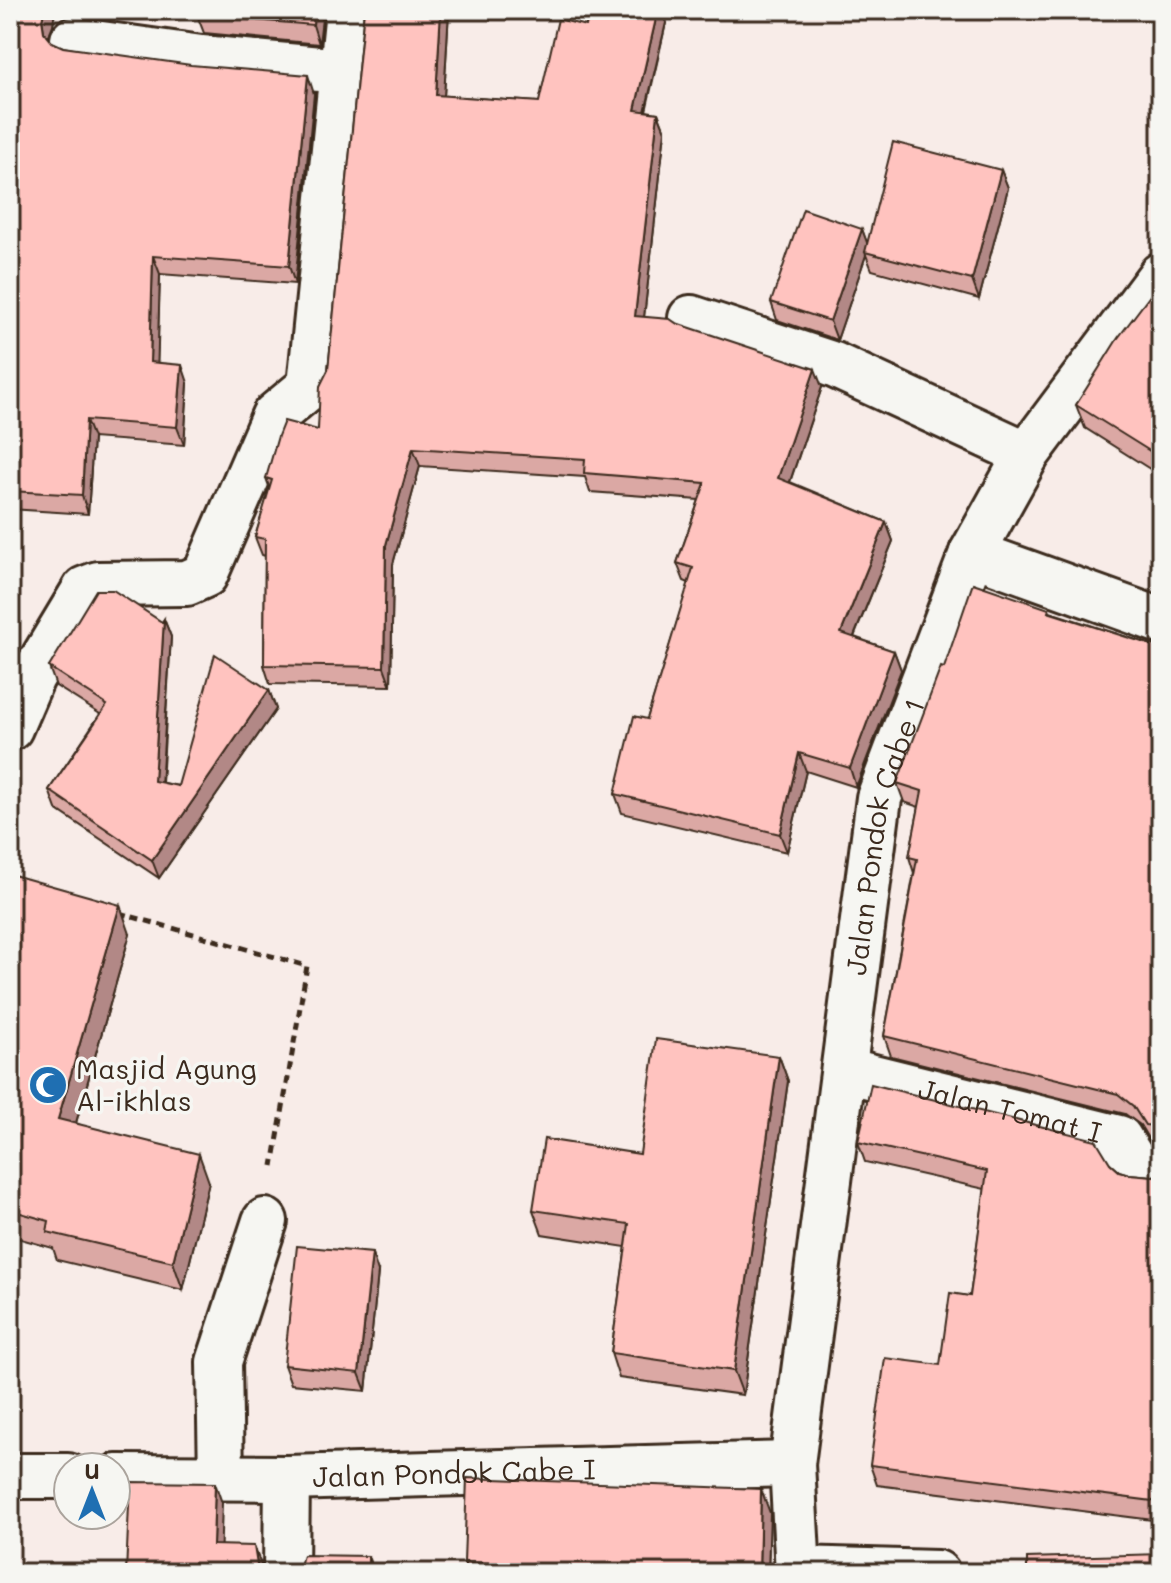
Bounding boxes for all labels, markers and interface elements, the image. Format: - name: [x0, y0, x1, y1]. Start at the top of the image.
- street label: Jalan Pondok Cabe 1: [837, 693, 932, 977]
- place label: Masjid Agung Al-ikhlas: [76, 1050, 257, 1118]
- mosque icon: Masjid Agung Al-ikhlas: [27, 1064, 69, 1106]
- street label: Jalan Tomat I: [915, 1070, 1105, 1150]
- street label: Jalan Pondok Cabe I: [312, 1450, 596, 1494]
- north arrow: [52, 1451, 132, 1531]
- text: U: [84, 1456, 100, 1485]

